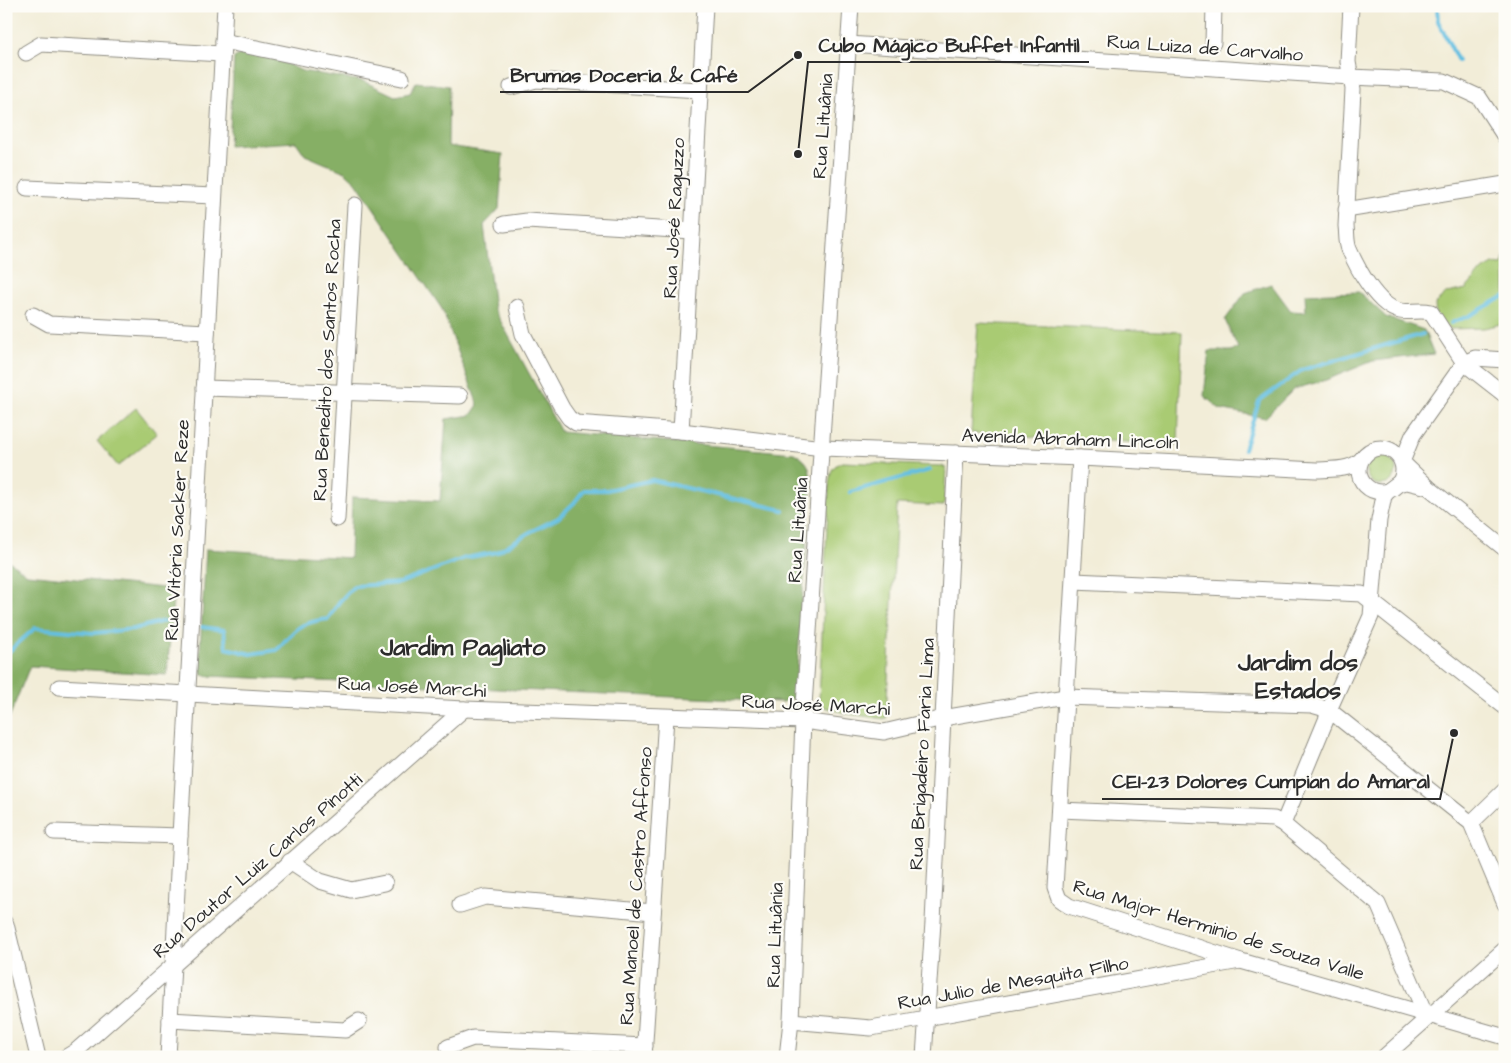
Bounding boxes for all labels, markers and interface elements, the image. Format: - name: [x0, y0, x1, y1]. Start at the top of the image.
- callout: Cubo Mágico Buffet Infantil: [808, 27, 1089, 62]
- street label: Rua Luiza de Carvalho: [1106, 28, 1304, 69]
- text: Cubo Mágico Buffet Infantil: [818, 32, 1080, 61]
- callout: Brumas Doceria & Café: [500, 57, 748, 92]
- text: Brumas Doceria & Café: [510, 62, 738, 90]
- street label: Rua Lituânia: [806, 72, 841, 180]
- street label: Rua José Raguzzo: [657, 137, 693, 299]
- street label: Rua Benedito dos Santos Rocha: [307, 218, 348, 502]
- street label: Rua Vitória Sacker Reze: [158, 419, 197, 641]
- street label: Avenida Abraham Lincoln: [961, 422, 1179, 457]
- street label: Rua Lituânia: [781, 476, 816, 584]
- district label: Jardim Pagliato: [379, 631, 546, 666]
- street label: Rua Brigadeiro Faria Lima: [903, 637, 943, 871]
- district label: Jardim dos Estados: [1237, 646, 1358, 708]
- street label: Rua José Marchi: [337, 670, 487, 705]
- street label: Rua José Marchi: [741, 688, 891, 723]
- street label: Rua Manoel de Castro Affonso: [613, 746, 660, 1026]
- callout: CEI-23 Dolores Cumpian do Amaral: [1102, 764, 1440, 799]
- street label: Rua Doutor Luiz Carlos Pinotti: [147, 767, 369, 965]
- text: CEI-23 Dolores Cumpian do Amaral: [1112, 768, 1430, 796]
- street label: Rua Major Herminio de Souza Valle: [1070, 873, 1368, 988]
- street label: Rua Lituânia: [760, 882, 791, 988]
- street label: Rua Julio de Mesquita Filho: [896, 950, 1131, 1017]

